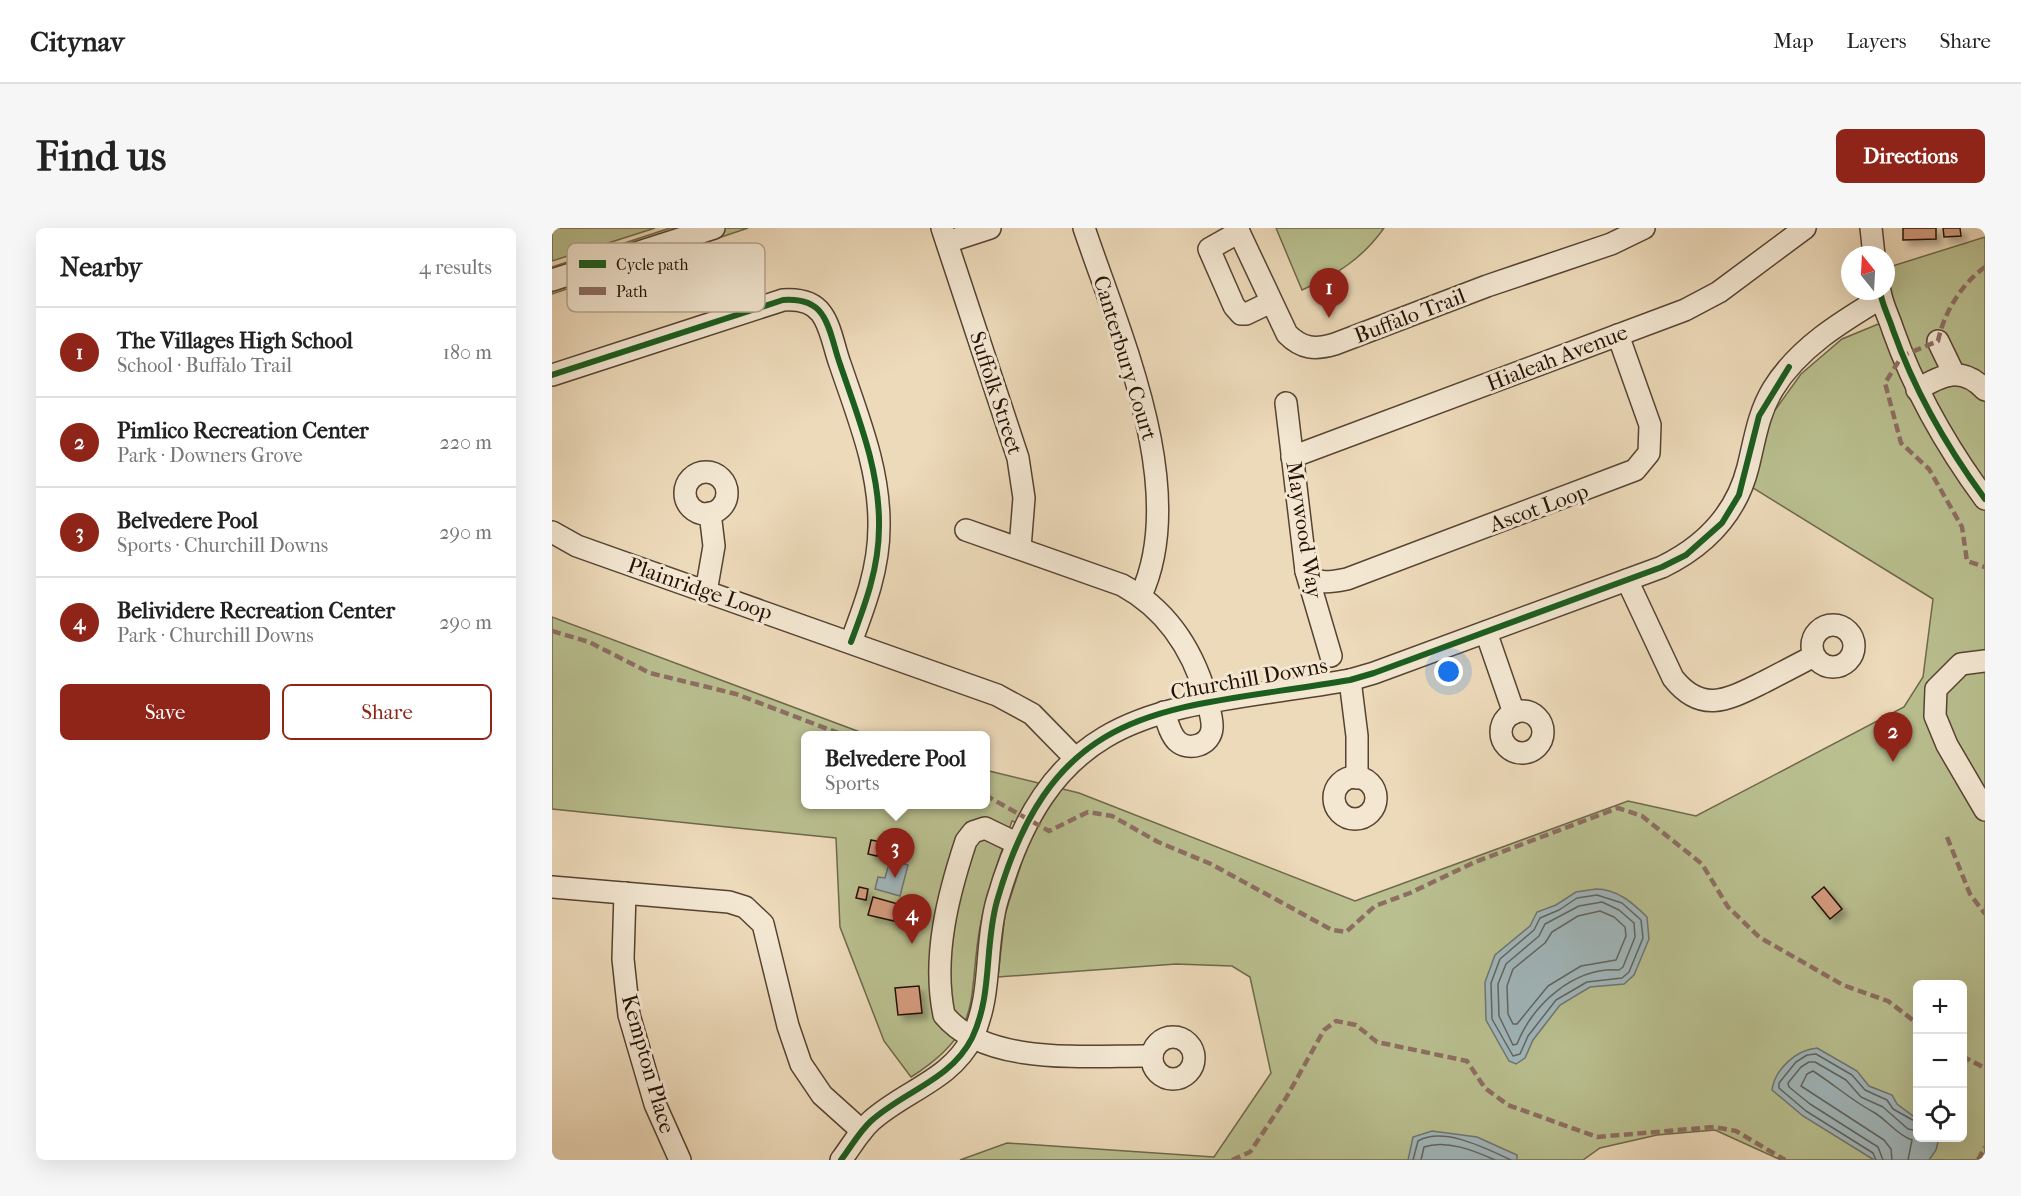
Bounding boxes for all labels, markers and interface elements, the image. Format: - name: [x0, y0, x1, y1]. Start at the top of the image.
- text: Citynav: [30, 25, 124, 58]
- text: Map: [1773, 29, 1814, 53]
- text: Layers: [1847, 29, 1906, 53]
- text: Share: [1939, 29, 1991, 53]
- button: Directions: [1836, 129, 1985, 183]
- text: Find us: [36, 132, 166, 181]
- legend: [567, 243, 765, 312]
- north arrow: [1841, 246, 1895, 300]
- text: Nearby: [60, 252, 142, 283]
- text: Cycle path: [616, 255, 688, 274]
- text: 4 results: [419, 256, 492, 279]
- pin: 1: [1310, 268, 1348, 318]
- street label: Canterbury Court: [1088, 273, 1162, 444]
- text: Path: [616, 282, 648, 301]
- street label: Buffalo Trail: [1351, 283, 1469, 349]
- street label: Hialeah Avenue: [1483, 319, 1631, 397]
- text: The Villages High School: [117, 328, 353, 354]
- street label: Suffolk Street: [964, 328, 1028, 458]
- text: 1: [76, 341, 83, 364]
- text: 180 m: [443, 341, 492, 364]
- text: School · Buffalo Trail: [117, 354, 292, 377]
- text: Pimlico Recreation Center: [117, 418, 369, 444]
- text: 2: [74, 431, 85, 454]
- text: 220 m: [439, 431, 492, 454]
- text: Park · Downers Grove: [117, 444, 303, 467]
- street label: Maywood Way: [1280, 460, 1328, 602]
- street label: Ascot Loop: [1485, 478, 1592, 538]
- text: Belvedere Pool: [117, 508, 258, 534]
- text: 3: [75, 521, 84, 544]
- text: 290 m: [439, 521, 492, 544]
- text: Sports · Churchill Downs: [117, 534, 328, 557]
- street label: Plainridge Loop: [624, 552, 776, 626]
- text: Belividere Recreation Center: [117, 598, 395, 624]
- text: 4: [74, 611, 85, 634]
- text: 290 m: [439, 611, 492, 634]
- text: Park · Churchill Downs: [117, 624, 314, 647]
- street label: Churchill Downs: [1169, 652, 1329, 706]
- your location: [1434, 657, 1463, 686]
- button: Save: [60, 684, 270, 740]
- button: Share: [282, 684, 492, 740]
- pin: 2: [1874, 712, 1912, 762]
- popup: [801, 731, 990, 809]
- text: Belvedere Pool: [825, 746, 966, 772]
- text: Sports: [825, 772, 879, 795]
- pin: 3: [876, 828, 914, 878]
- pin: 4: [892, 894, 932, 944]
- map controls: [1913, 980, 1967, 1142]
- button: +: [1913, 980, 1967, 1034]
- street label: Kempton Place: [616, 992, 680, 1137]
- button: −: [1913, 1034, 1967, 1088]
- button: locate: [1913, 1088, 1967, 1142]

